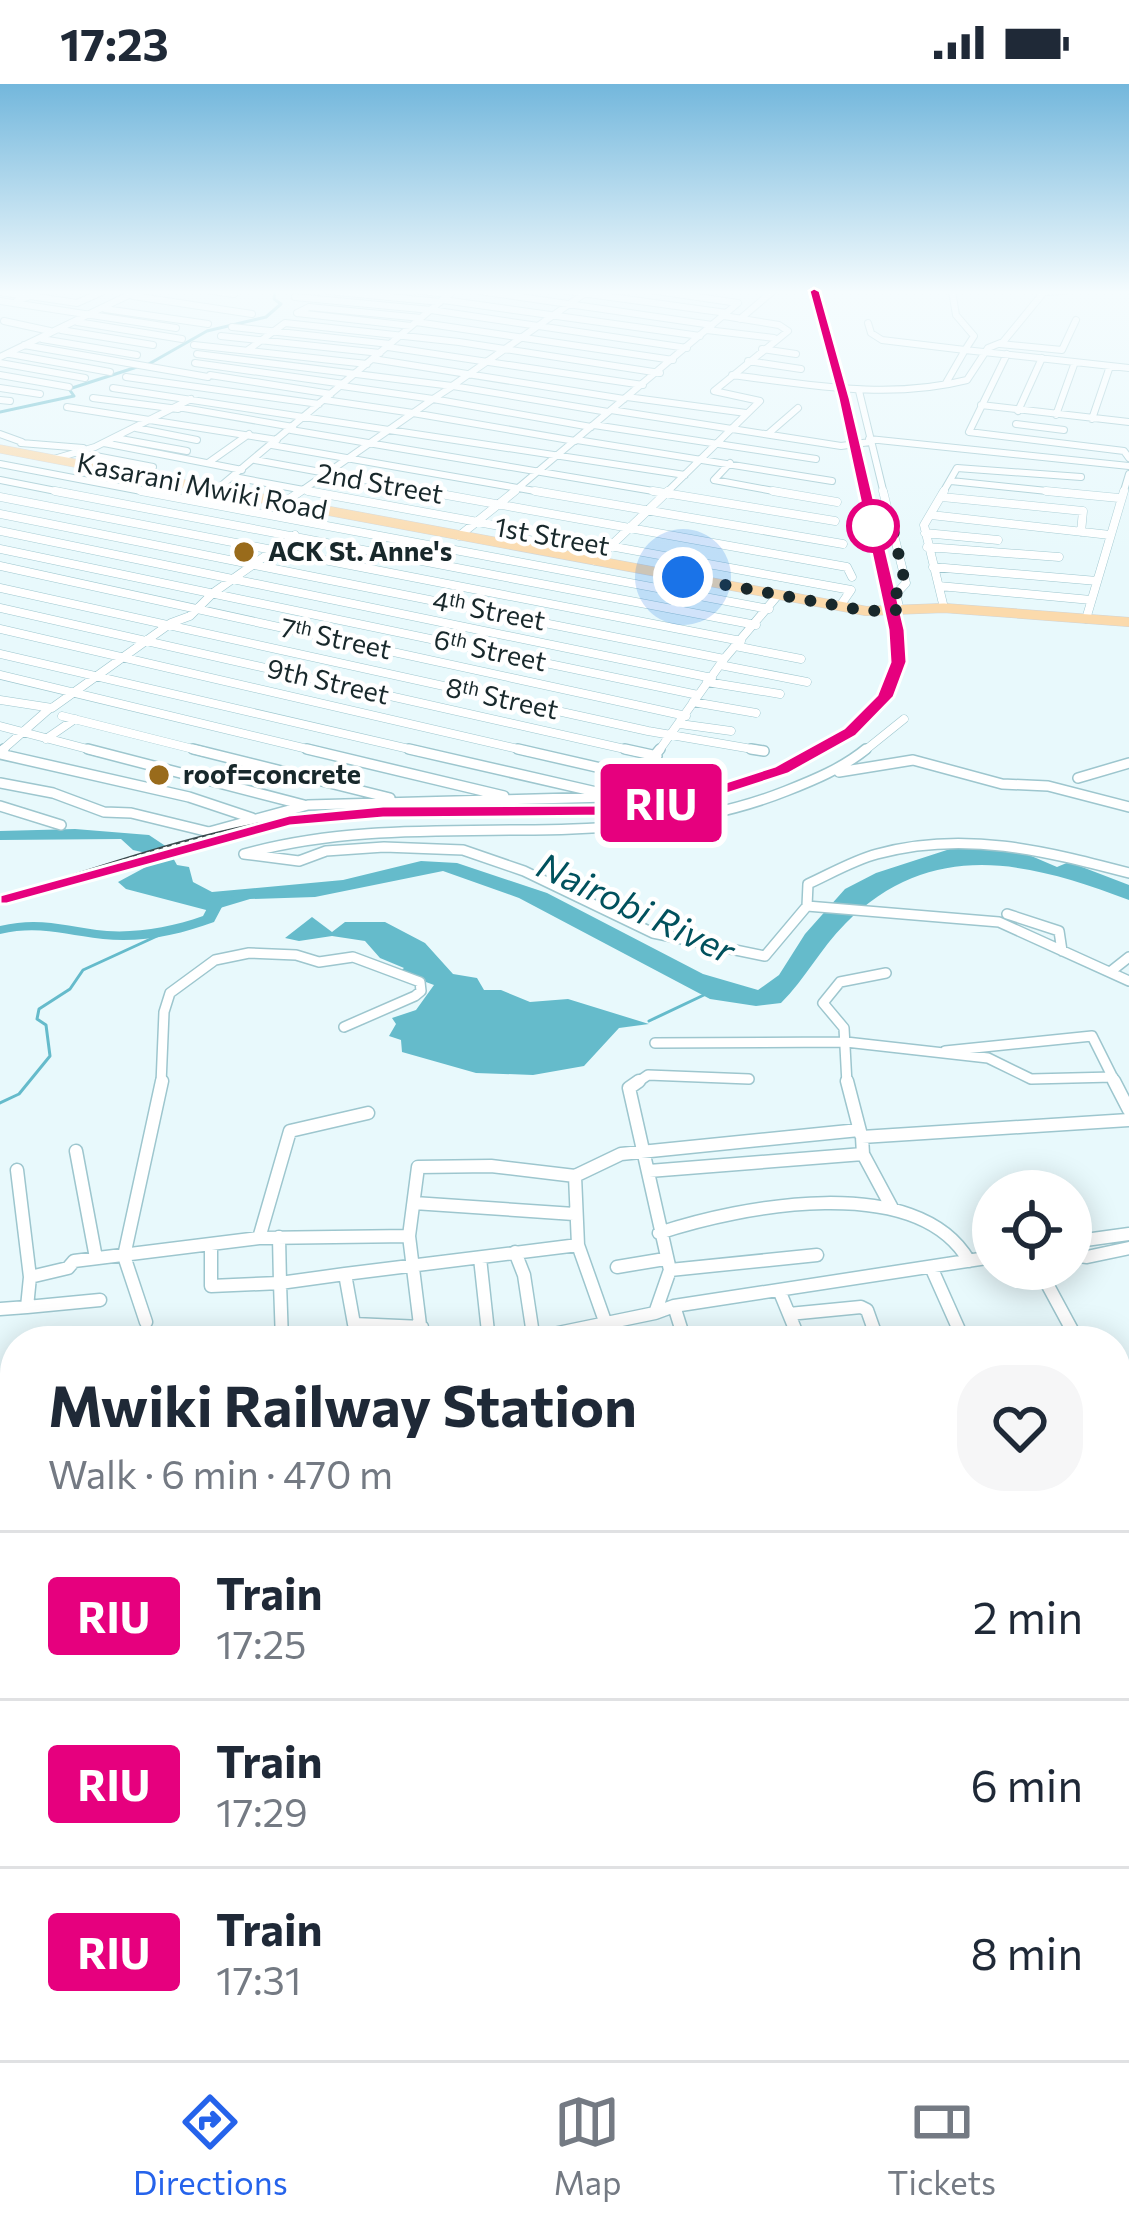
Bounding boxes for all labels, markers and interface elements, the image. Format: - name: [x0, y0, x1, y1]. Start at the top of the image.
- text: 17:23: [60, 15, 169, 70]
- street label: Kasarani Mwiki Road: [74, 445, 330, 526]
- street label: 2nd Street: [315, 455, 446, 510]
- unlabelled marker: [848, 501, 898, 551]
- street label: 1st Street: [492, 509, 612, 562]
- place label: ACK St. Anne's: [268, 534, 452, 567]
- marker: ACK St. Anne's: [231, 539, 257, 565]
- your location: [653, 547, 713, 607]
- street label: 4ᵗʰ Street: [430, 582, 548, 637]
- street label: 7ᵗʰ Street: [278, 610, 395, 665]
- street label: 6ᵗʰ Street: [431, 622, 550, 678]
- street label: 9th Street: [264, 650, 393, 711]
- street label: 8ᵗʰ Street: [443, 670, 562, 726]
- place label: roof=concrete: [183, 757, 361, 790]
- marker: roof=concrete: [146, 762, 172, 788]
- line badge: RIU: [592, 764, 730, 842]
- text: RIU: [625, 777, 697, 829]
- water label: Nairobi River: [531, 841, 744, 972]
- map controls: [972, 1170, 1092, 1290]
- button: locate: [972, 1170, 1092, 1290]
- button: heart: [957, 1365, 1083, 1491]
- text: Mwiki Railway Station: [48, 1369, 637, 1439]
- text: Walk · 6 min · 470 m: [48, 1449, 393, 1497]
- text: Train: [216, 1564, 323, 1619]
- text: 2 min: [973, 1588, 1083, 1643]
- text: RIU: [78, 1590, 150, 1642]
- text: 17:25: [216, 1619, 307, 1667]
- text: Train: [216, 1732, 323, 1787]
- text: 6 min: [970, 1756, 1083, 1811]
- text: RIU: [78, 1758, 150, 1810]
- text: 17:29: [216, 1787, 308, 1835]
- text: Train: [216, 1900, 323, 1955]
- text: 8 min: [970, 1924, 1083, 1979]
- text: RIU: [78, 1926, 150, 1978]
- text: 17:31: [216, 1955, 301, 2003]
- tab: Directions: [133, 2089, 288, 2202]
- tab: Map: [553, 2089, 622, 2202]
- tab: Tickets: [887, 2089, 996, 2202]

